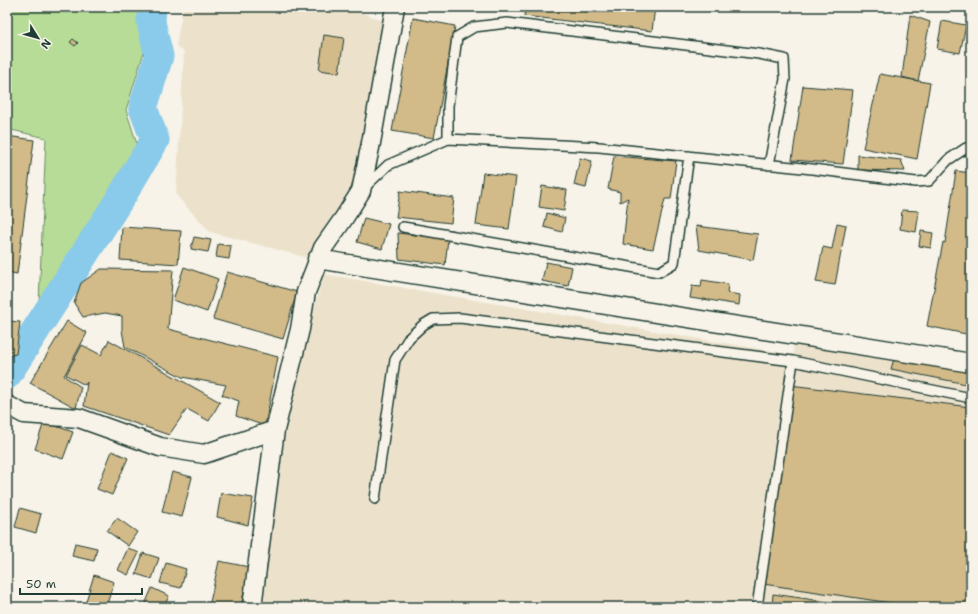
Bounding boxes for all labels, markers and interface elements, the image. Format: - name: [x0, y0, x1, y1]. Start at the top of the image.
- north arrow: [18, 18, 58, 58]
- text: N: [37, 36, 54, 52]
- scale bar: [20, 570, 142, 596]
- text: 50 m: [26, 576, 56, 592]

